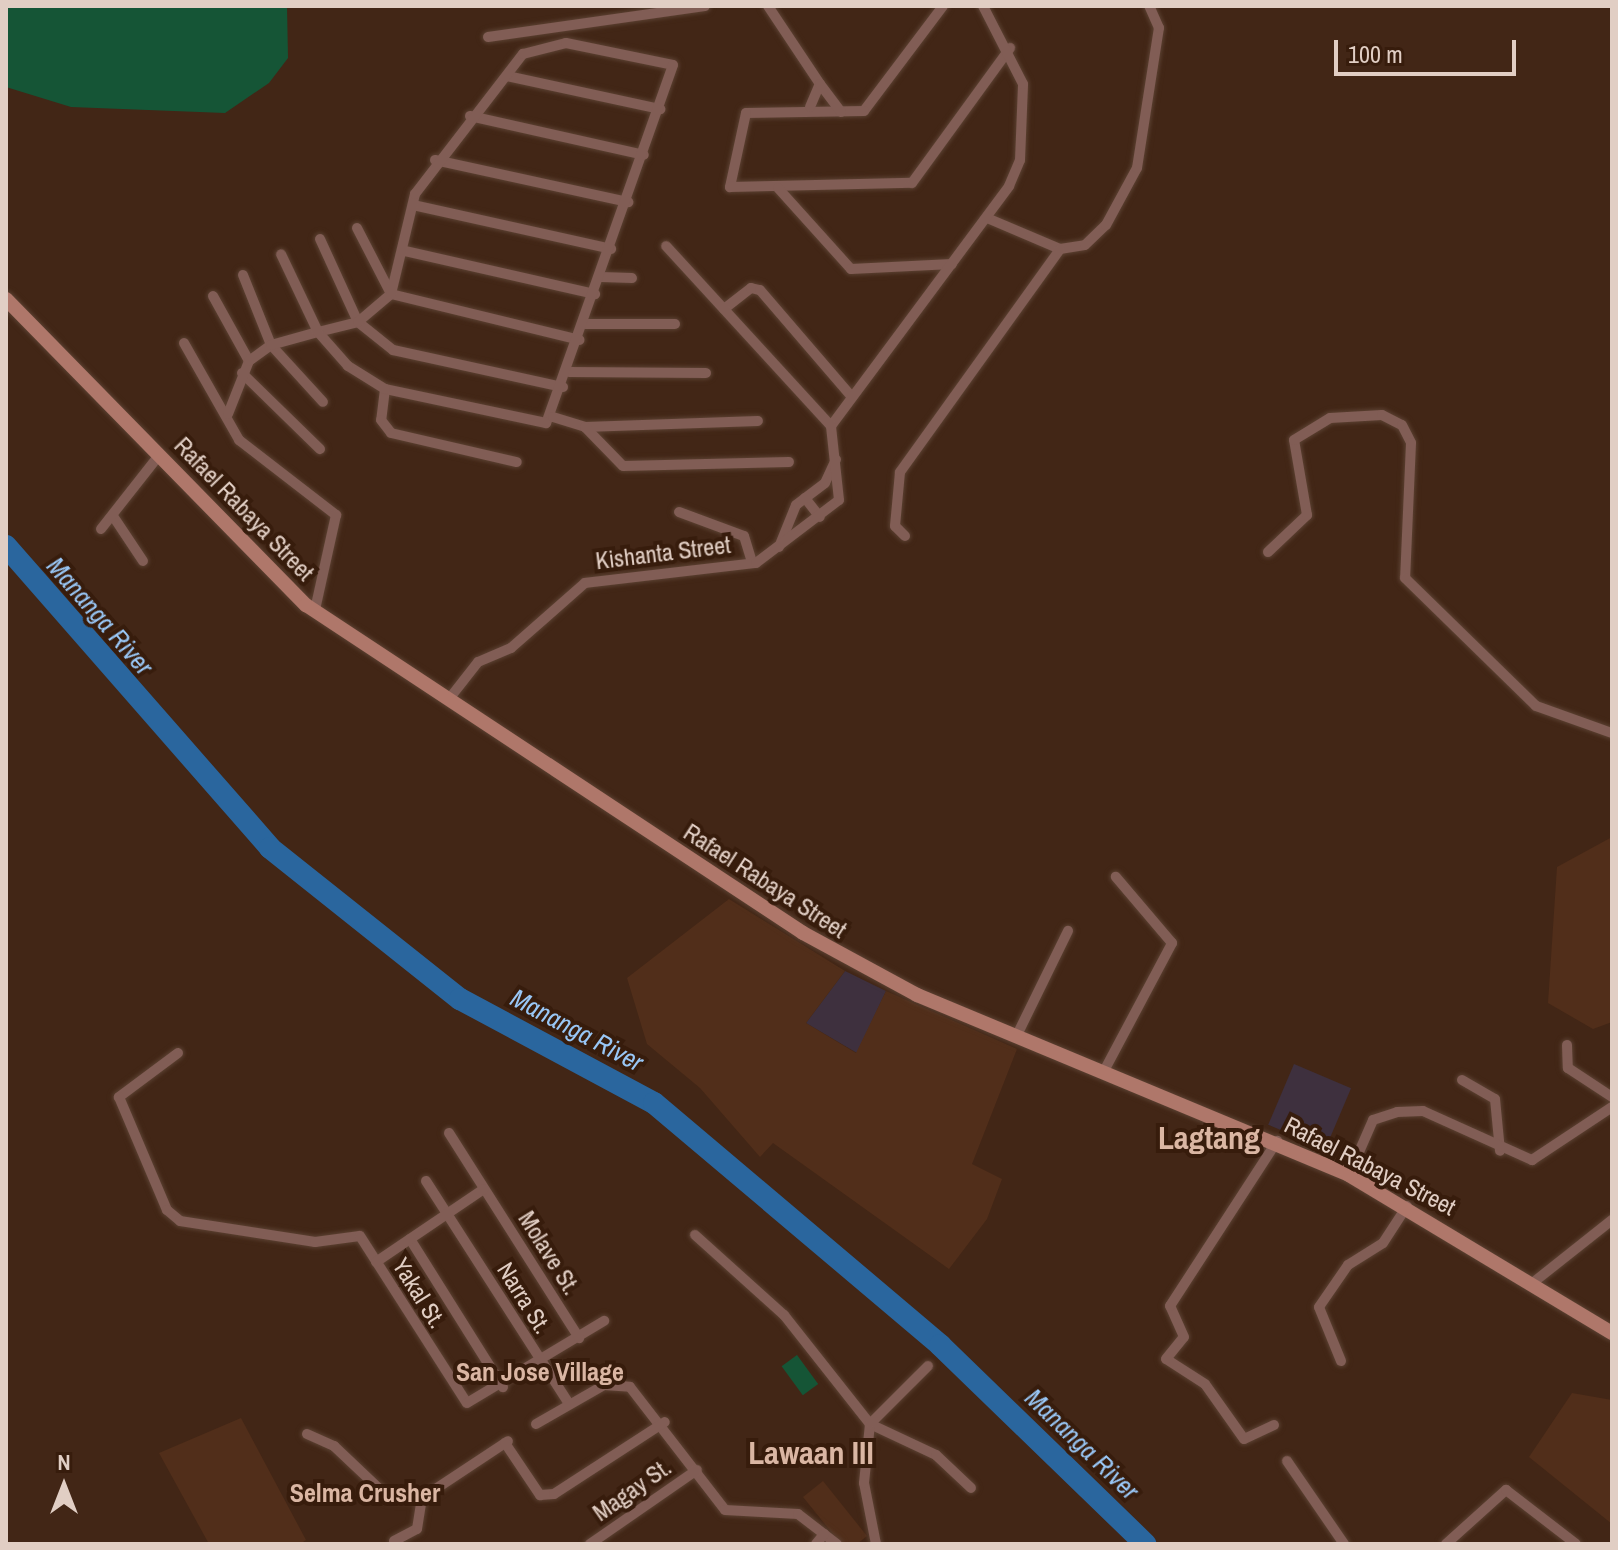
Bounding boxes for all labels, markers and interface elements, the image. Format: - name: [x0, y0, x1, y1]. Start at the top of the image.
- scale bar: [1338, 24, 1520, 74]
- text: 100 m: [1348, 38, 1403, 70]
- street label: Rafael Rabaya Street: [168, 431, 320, 587]
- street label: Kishanta Street: [594, 530, 732, 576]
- water label: Mananga River: [40, 551, 160, 681]
- street label: Rafael Rabaya Street: [678, 818, 852, 944]
- water label: Mananga River: [505, 982, 649, 1078]
- street label: Rafael Rabaya Street: [1280, 1110, 1460, 1222]
- district label: Lagtang: [1158, 1119, 1260, 1157]
- street label: Molave St.: [512, 1206, 586, 1300]
- street label: Yakal St.: [386, 1253, 452, 1333]
- street label: Narra St.: [491, 1257, 557, 1339]
- district label: San Jose Village: [456, 1356, 624, 1388]
- water label: Mananga River: [1019, 1382, 1145, 1506]
- district label: Lawaan III: [748, 1434, 874, 1472]
- north arrow: [24, 1446, 104, 1526]
- text: N: [57, 1447, 71, 1477]
- street label: Magay St.: [587, 1453, 677, 1527]
- district label: Selma Crusher: [290, 1477, 440, 1509]

